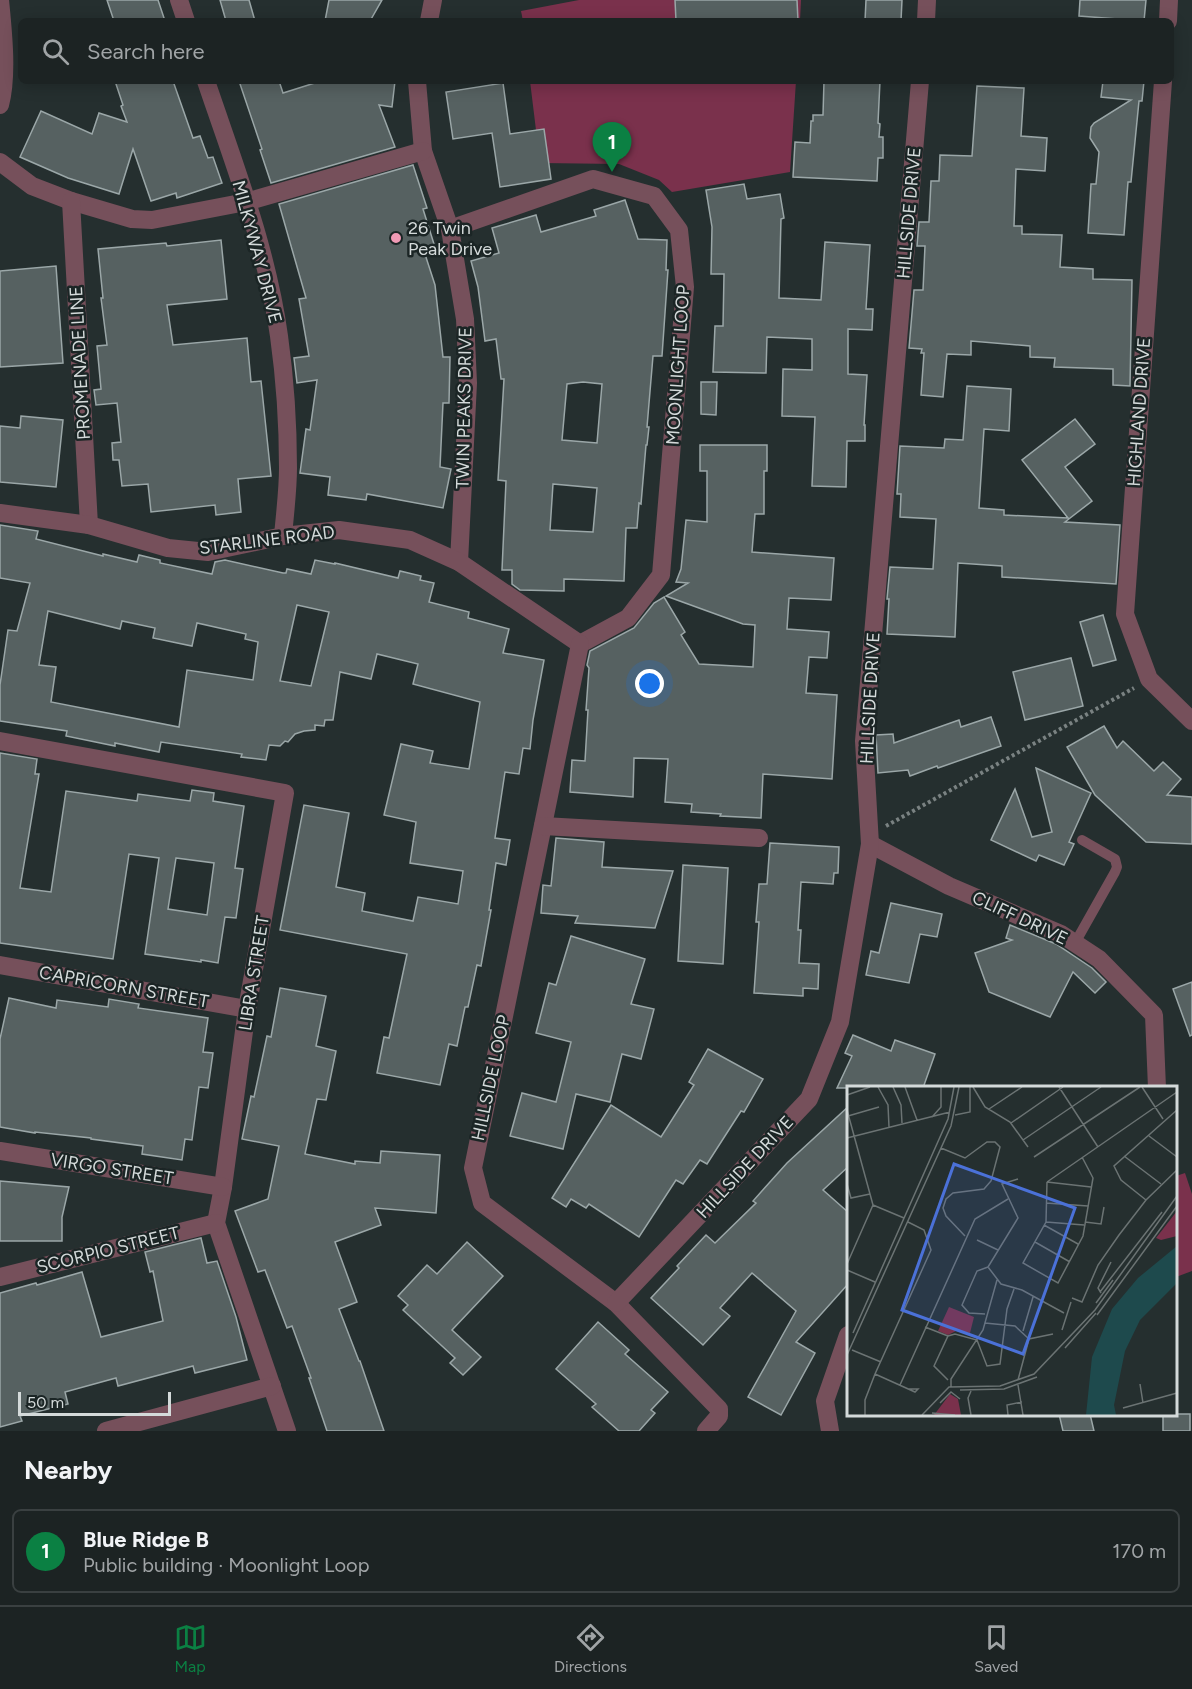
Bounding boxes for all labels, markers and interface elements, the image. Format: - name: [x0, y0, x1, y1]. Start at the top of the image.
- search box: [18, 18, 1174, 84]
- icon: search: [39, 35, 72, 68]
- text: Search here: [87, 38, 205, 65]
- pin: 1: [592, 122, 632, 172]
- street label: HILLSIDE DRIVE: [892, 146, 926, 280]
- street label: MILKYWAY DRIVE: [227, 178, 287, 326]
- place label: 26 Twin Peak Drive: [408, 217, 492, 260]
- marker: 26 Twin Peak Drive: [389, 231, 403, 245]
- street label: MOONLIGHT LOOP: [661, 284, 695, 446]
- street label: PROMENADE LINE: [65, 286, 95, 440]
- street label: TWIN PEAKS DRIVE: [452, 327, 476, 489]
- street label: HIGHLAND DRIVE: [1123, 337, 1155, 487]
- street label: STARLINE ROAD: [198, 521, 336, 559]
- street label: HILLSIDE DRIVE: [856, 631, 884, 765]
- your location: [635, 669, 664, 698]
- street label: CLIFF DRIVE: [969, 886, 1071, 950]
- street label: LIBRA STREET: [234, 914, 274, 1032]
- street label: CAPRICORN STREET: [37, 961, 211, 1013]
- street label: HILLSIDE LOOP: [467, 1013, 515, 1143]
- inset map: [847, 1086, 1177, 1416]
- street label: HILLSIDE DRIVE: [692, 1111, 798, 1223]
- street label: VIRGO STREET: [49, 1148, 175, 1190]
- street label: SCORPIO STREET: [34, 1222, 182, 1278]
- scale bar: [18, 1389, 171, 1416]
- text: 50 m: [27, 1393, 64, 1412]
- text: Nearby: [24, 1454, 112, 1486]
- text: Blue Ridge B: [83, 1526, 209, 1553]
- text: 1: [41, 1539, 50, 1563]
- text: 170 m: [1112, 1539, 1166, 1563]
- text: Public building · Moonlight Loop: [83, 1553, 369, 1577]
- tab: Map: [174, 1621, 207, 1676]
- tab: Directions: [554, 1621, 627, 1676]
- tab: Saved: [974, 1621, 1018, 1676]

